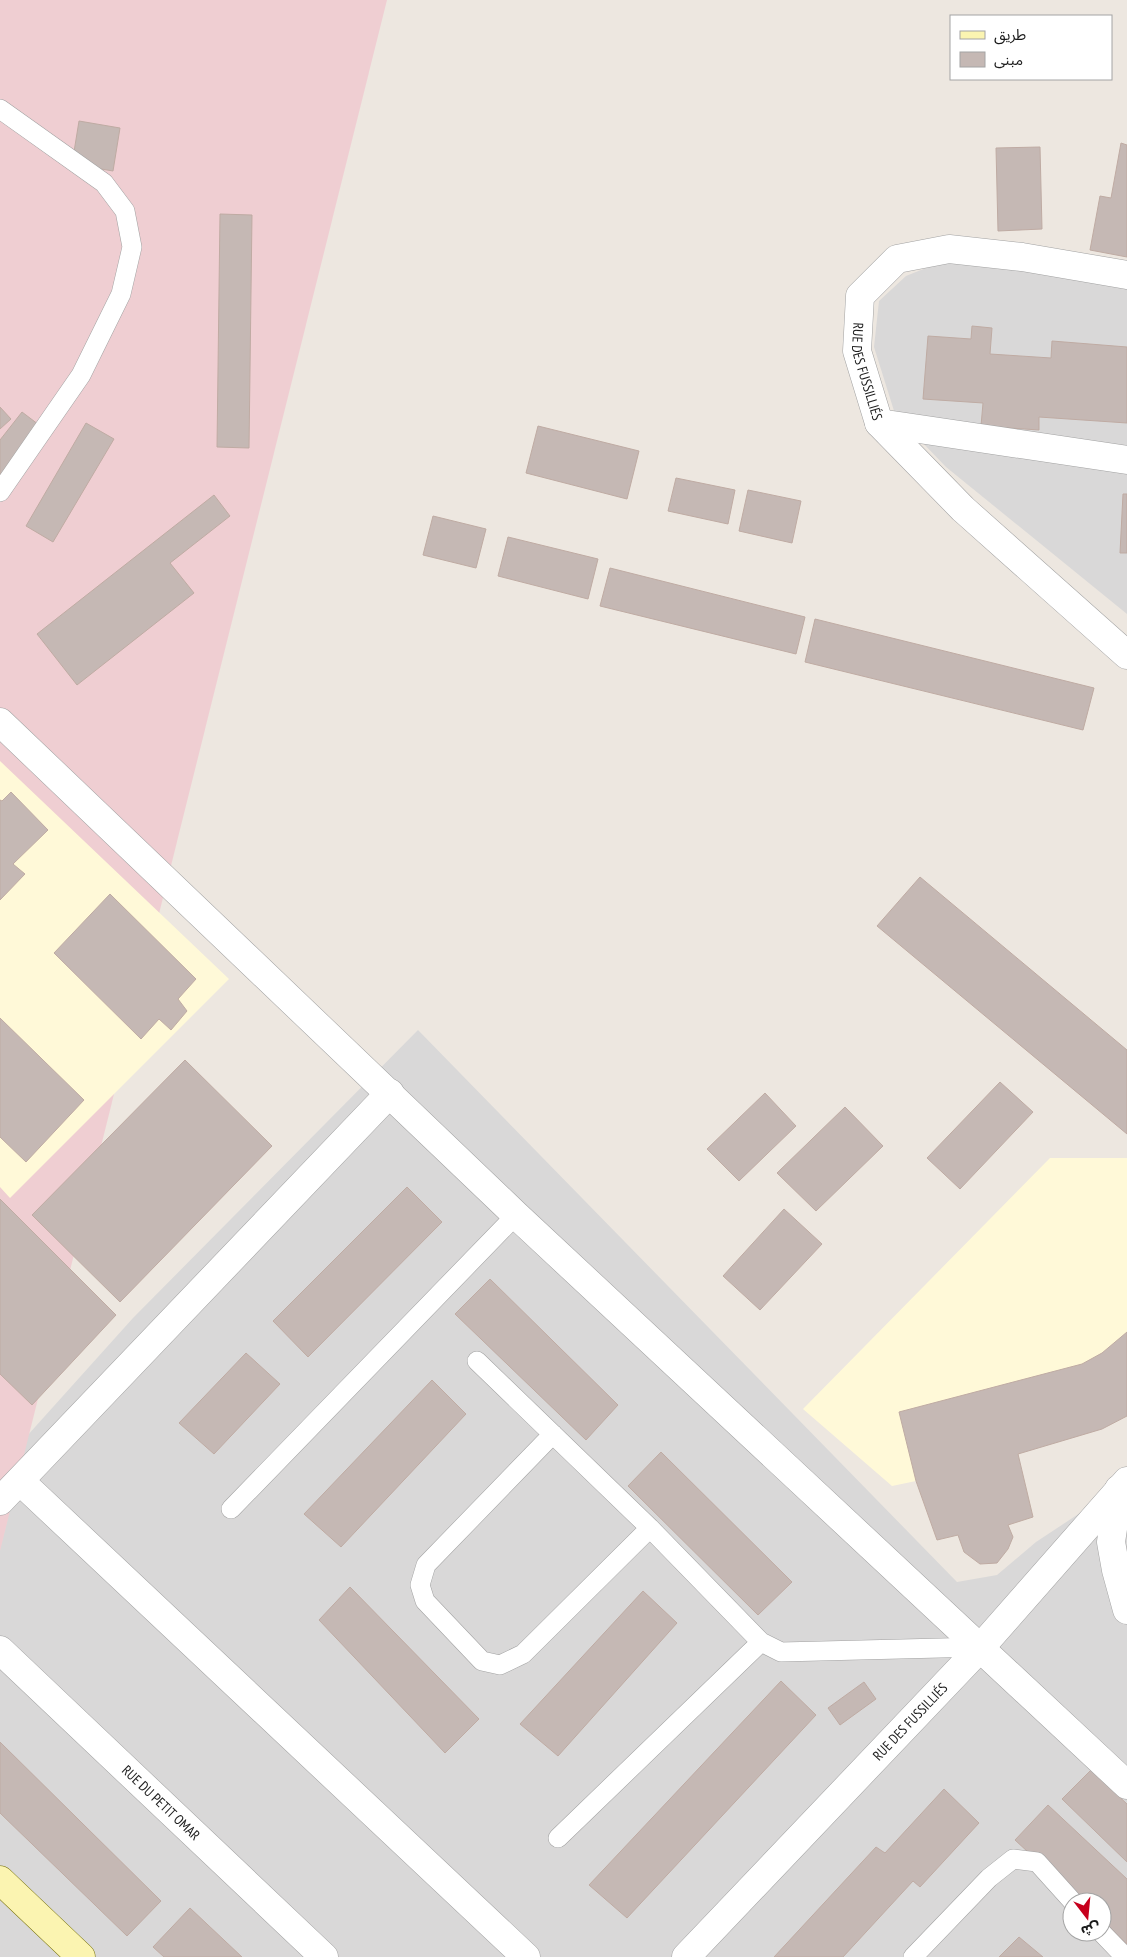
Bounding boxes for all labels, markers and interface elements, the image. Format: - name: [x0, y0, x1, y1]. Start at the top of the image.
- legend: [950, 15, 1112, 80]
- text: طريق: [994, 25, 1026, 45]
- text: مبنى: [994, 50, 1023, 69]
- street label: RUE DES FUSSILLIÉS: [848, 322, 887, 422]
- street label: RUE DES FUSSILLIÉS: [869, 1679, 951, 1764]
- street label: RUE DU PETIT OMAR: [118, 1761, 204, 1844]
- north arrow: [1062, 1892, 1112, 1942]
- text: ش: [1079, 1918, 1102, 1941]

